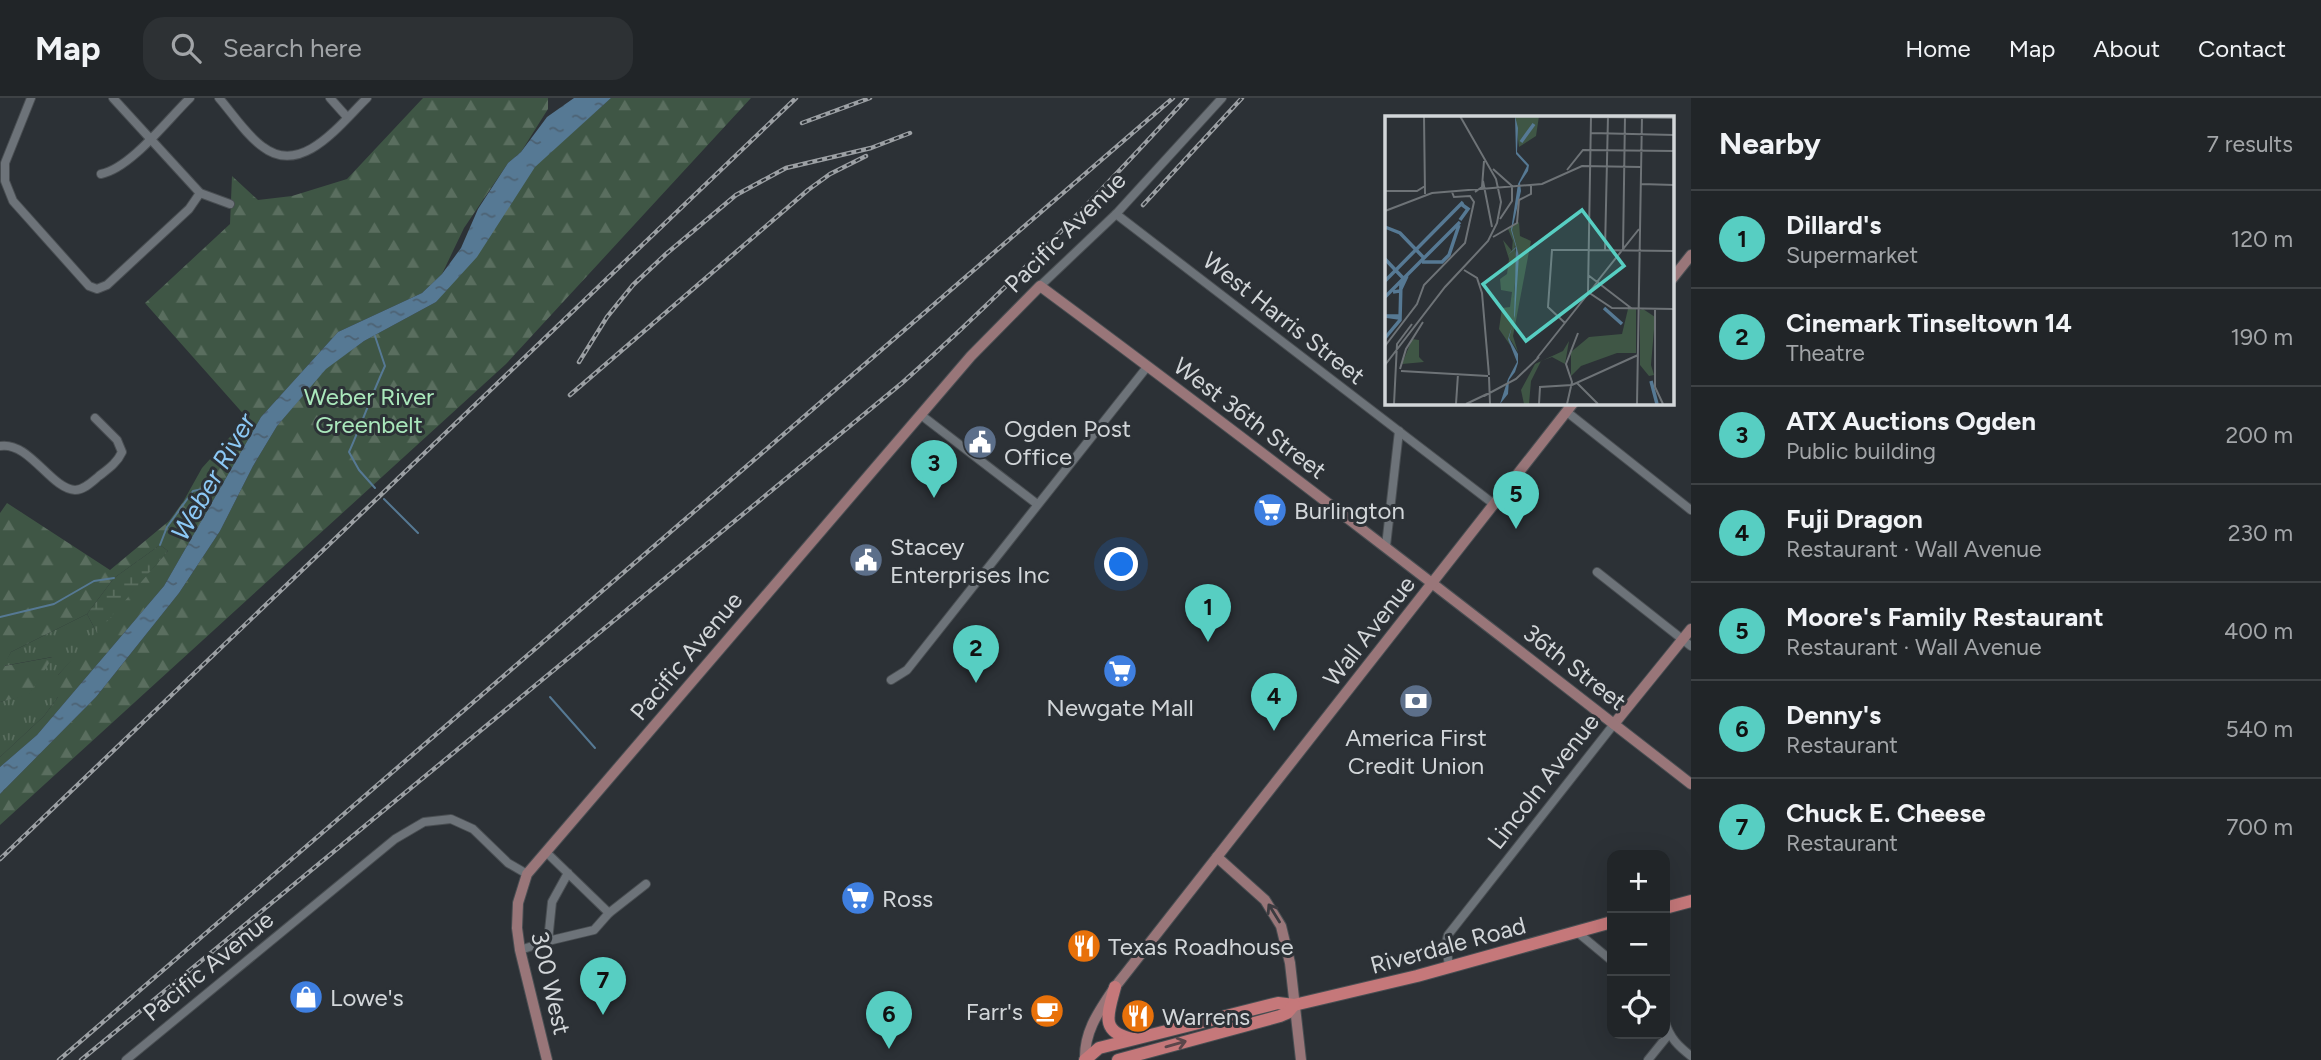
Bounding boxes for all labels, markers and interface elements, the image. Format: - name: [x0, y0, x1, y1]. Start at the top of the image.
- search box: [143, 17, 633, 80]
- text: Map: [35, 29, 101, 68]
- icon: search: [167, 29, 205, 67]
- text: Search here: [223, 32, 362, 64]
- text: Home: [1905, 34, 1971, 63]
- text: Map: [2009, 34, 2055, 63]
- text: About: [2093, 34, 2160, 63]
- text: Contact: [2198, 34, 2286, 63]
- inset map: [1385, 116, 1674, 404]
- text: Nearby: [1719, 125, 1821, 162]
- text: 7 results: [2207, 130, 2293, 158]
- street label: Pacific Avenue: [999, 166, 1131, 298]
- text: Dillard's: [1786, 209, 1881, 241]
- text: 1: [1737, 225, 1747, 253]
- text: 120 m: [2231, 225, 2293, 253]
- text: Supermarket: [1786, 241, 1918, 269]
- street label: West Harris Street: [1197, 246, 1371, 390]
- text: Cinemark Tinseltown 14: [1786, 307, 2072, 339]
- text: 2: [1735, 323, 1749, 351]
- text: 190 m: [2230, 323, 2293, 351]
- text: Theatre: [1786, 339, 1865, 367]
- street label: West 36th Street: [1168, 351, 1332, 485]
- park label: Weber River Greenbelt: [304, 382, 434, 439]
- text: ATX Auctions Ogden: [1786, 405, 2036, 437]
- water label: Weber River: [164, 407, 263, 546]
- place label: Ogden Post Office: [1004, 414, 1131, 471]
- text: 3: [1736, 421, 1748, 449]
- text: 200 m: [2225, 421, 2293, 449]
- public building icon: Ogden Post Office: [961, 423, 999, 461]
- text: Public building: [1786, 437, 1936, 465]
- pin: 3: [911, 440, 957, 498]
- pin: 5: [1493, 471, 1539, 529]
- supermarket icon: Burlington: [1251, 491, 1289, 529]
- place label: Burlington: [1294, 496, 1405, 525]
- text: Fuji Dragon: [1786, 503, 1923, 535]
- text: 4: [1735, 519, 1749, 547]
- text: 230 m: [2228, 519, 2293, 547]
- place label: Stacey Enterprises Inc: [890, 532, 1050, 589]
- text: Restaurant · Wall Avenue: [1786, 535, 2042, 563]
- public building icon: Stacey Enterprises Inc: [847, 541, 885, 579]
- your location: [1104, 547, 1138, 581]
- street label: Wall Avenue: [1317, 570, 1421, 692]
- pin: 1: [1185, 584, 1231, 642]
- street label: Pacific Avenue: [624, 586, 748, 726]
- text: Moore's Family Restaurant: [1786, 601, 2104, 633]
- text: 5: [1735, 617, 1749, 645]
- text: 400 m: [2224, 617, 2293, 645]
- street label: 36th Street: [1518, 618, 1632, 716]
- pin: 2: [953, 625, 999, 683]
- text: Restaurant · Wall Avenue: [1786, 633, 2042, 661]
- supermarket icon: Newgate Mall: [1101, 652, 1139, 690]
- pin: 4: [1251, 673, 1297, 731]
- bank icon: America First Credit Union: [1397, 682, 1435, 720]
- place label: Newgate Mall: [1046, 693, 1194, 722]
- text: Denny's: [1786, 699, 1881, 731]
- street label: Lincoln Avenue: [1481, 707, 1605, 855]
- text: 6: [1735, 715, 1749, 743]
- text: 540 m: [2225, 715, 2293, 743]
- place label: America First Credit Union: [1345, 723, 1487, 780]
- text: Restaurant: [1786, 731, 1898, 759]
- text: Chuck E. Cheese: [1786, 797, 1986, 829]
- text: 7: [1736, 813, 1748, 841]
- text: 700 m: [2226, 813, 2293, 841]
- text: Restaurant: [1786, 829, 1898, 857]
- map controls: [1607, 850, 1670, 1039]
- button: +: [1607, 850, 1670, 913]
- supermarket icon: Ross: [839, 879, 877, 917]
- place label: Ross: [882, 884, 933, 913]
- one-way arrow: [1266, 904, 1281, 923]
- street label: Pacific Avenue: [137, 905, 279, 1027]
- street label: Riverdale Road: [1367, 910, 1529, 980]
- button: −: [1607, 913, 1670, 976]
- restaurant icon: Texas Roadhouse: [1065, 927, 1103, 965]
- street label: 300 West: [525, 928, 577, 1038]
- place label: Texas Roadhouse: [1108, 932, 1294, 961]
- pin: 7: [580, 957, 626, 1015]
- button: locate: [1607, 976, 1670, 1039]
- shop icon: Lowe's: [287, 978, 325, 1016]
- place label: Lowe's: [330, 983, 404, 1012]
- pin: 6: [866, 991, 912, 1049]
- cafe icon: Farr's: [1028, 992, 1066, 1030]
- place label: Farr's: [966, 997, 1023, 1026]
- restaurant icon: Warrens: [1119, 997, 1157, 1035]
- place label: Warrens: [1162, 1002, 1250, 1031]
- one-way arrow: [1164, 1037, 1186, 1050]

